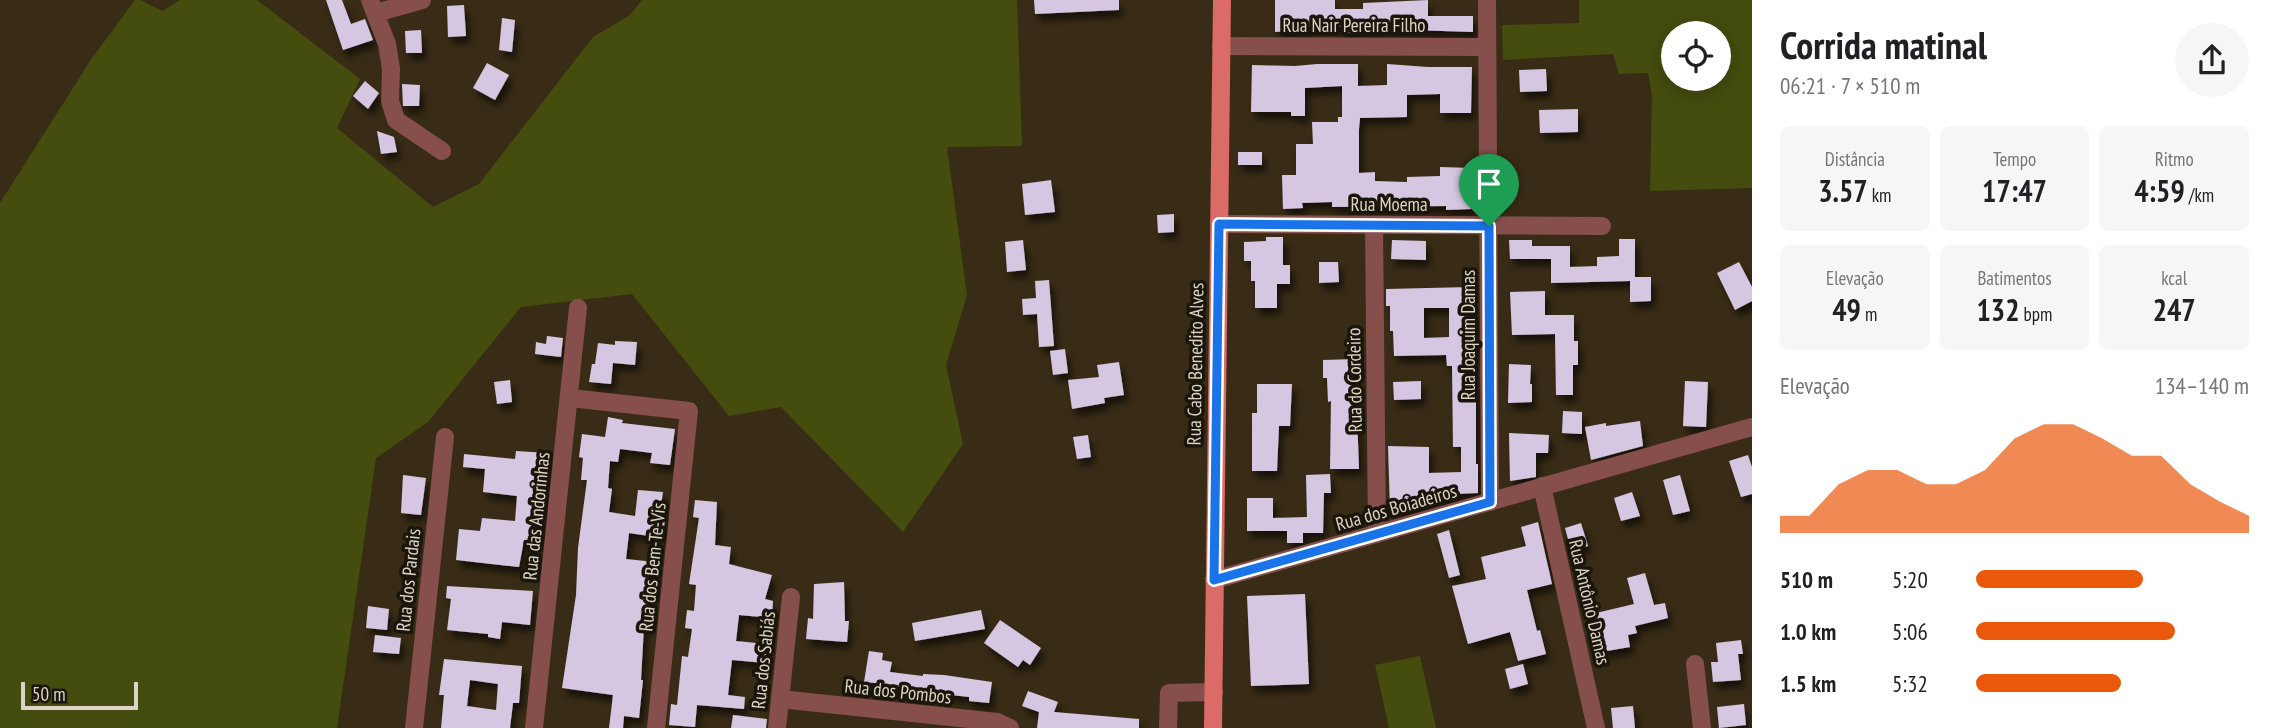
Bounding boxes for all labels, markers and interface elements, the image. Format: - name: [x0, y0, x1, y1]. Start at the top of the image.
- street label: Rua Nair Pereira Filho: [1282, 13, 1426, 37]
- text: Corrida matinal: [1780, 20, 1987, 69]
- map controls: [1661, 21, 1731, 91]
- button: locate: [1661, 21, 1731, 91]
- button: share: [2175, 23, 2249, 97]
- text: 06:21 · 7 × 510 m: [1780, 71, 1920, 100]
- text: Distância: [1825, 147, 1885, 171]
- text: Tempo: [1993, 147, 2036, 171]
- text: Ritmo: [2155, 147, 2194, 171]
- pin: [1459, 154, 1519, 226]
- icon: arrive: [1470, 165, 1508, 203]
- text: 3.57: [1818, 171, 1868, 210]
- text: 17:47: [1982, 171, 2047, 210]
- text: 4:59: [2134, 171, 2185, 210]
- text: km: [1868, 183, 1891, 207]
- text: /km: [2185, 183, 2214, 207]
- street label: Rua Moema: [1350, 192, 1428, 216]
- text: Elevação: [1826, 266, 1884, 290]
- text: Batimentos: [1977, 266, 2052, 290]
- text: kcal: [2161, 266, 2187, 290]
- street label: Rua Joaquim Damas: [1456, 270, 1480, 400]
- street label: Rua Cabo Benedito Alves: [1182, 282, 1208, 446]
- text: 49: [1832, 290, 1861, 329]
- text: 132: [1977, 290, 2020, 329]
- text: 247: [2153, 290, 2196, 329]
- text: m: [1861, 302, 1877, 326]
- text: bpm: [2020, 302, 2052, 326]
- street label: Rua do Cordeiro: [1341, 327, 1367, 433]
- text: Elevação: [1780, 371, 1850, 400]
- text: 134–140 m: [2155, 371, 2249, 400]
- street label: Rua das Andorinhas: [517, 451, 555, 581]
- street label: Rua dos Boiadeiros: [1333, 478, 1459, 536]
- street label: Rua dos Bem-Te-Vis: [633, 501, 671, 633]
- street label: Rua dos Pardais: [391, 527, 425, 633]
- street label: Rua Antônio Damas: [1564, 537, 1616, 667]
- text: 510 m: [1780, 565, 1833, 594]
- text: 5:20: [1892, 565, 1928, 594]
- street label: Rua dos Sabiás: [746, 610, 780, 710]
- text: 1.0 km: [1780, 617, 1836, 646]
- text: 5:06: [1892, 617, 1928, 646]
- text: 1.5 km: [1780, 669, 1836, 698]
- text: 5:32: [1892, 669, 1928, 698]
- street label: Rua dos Pombos: [843, 673, 953, 709]
- scale bar: [21, 679, 138, 711]
- text: 50 m: [32, 682, 66, 706]

